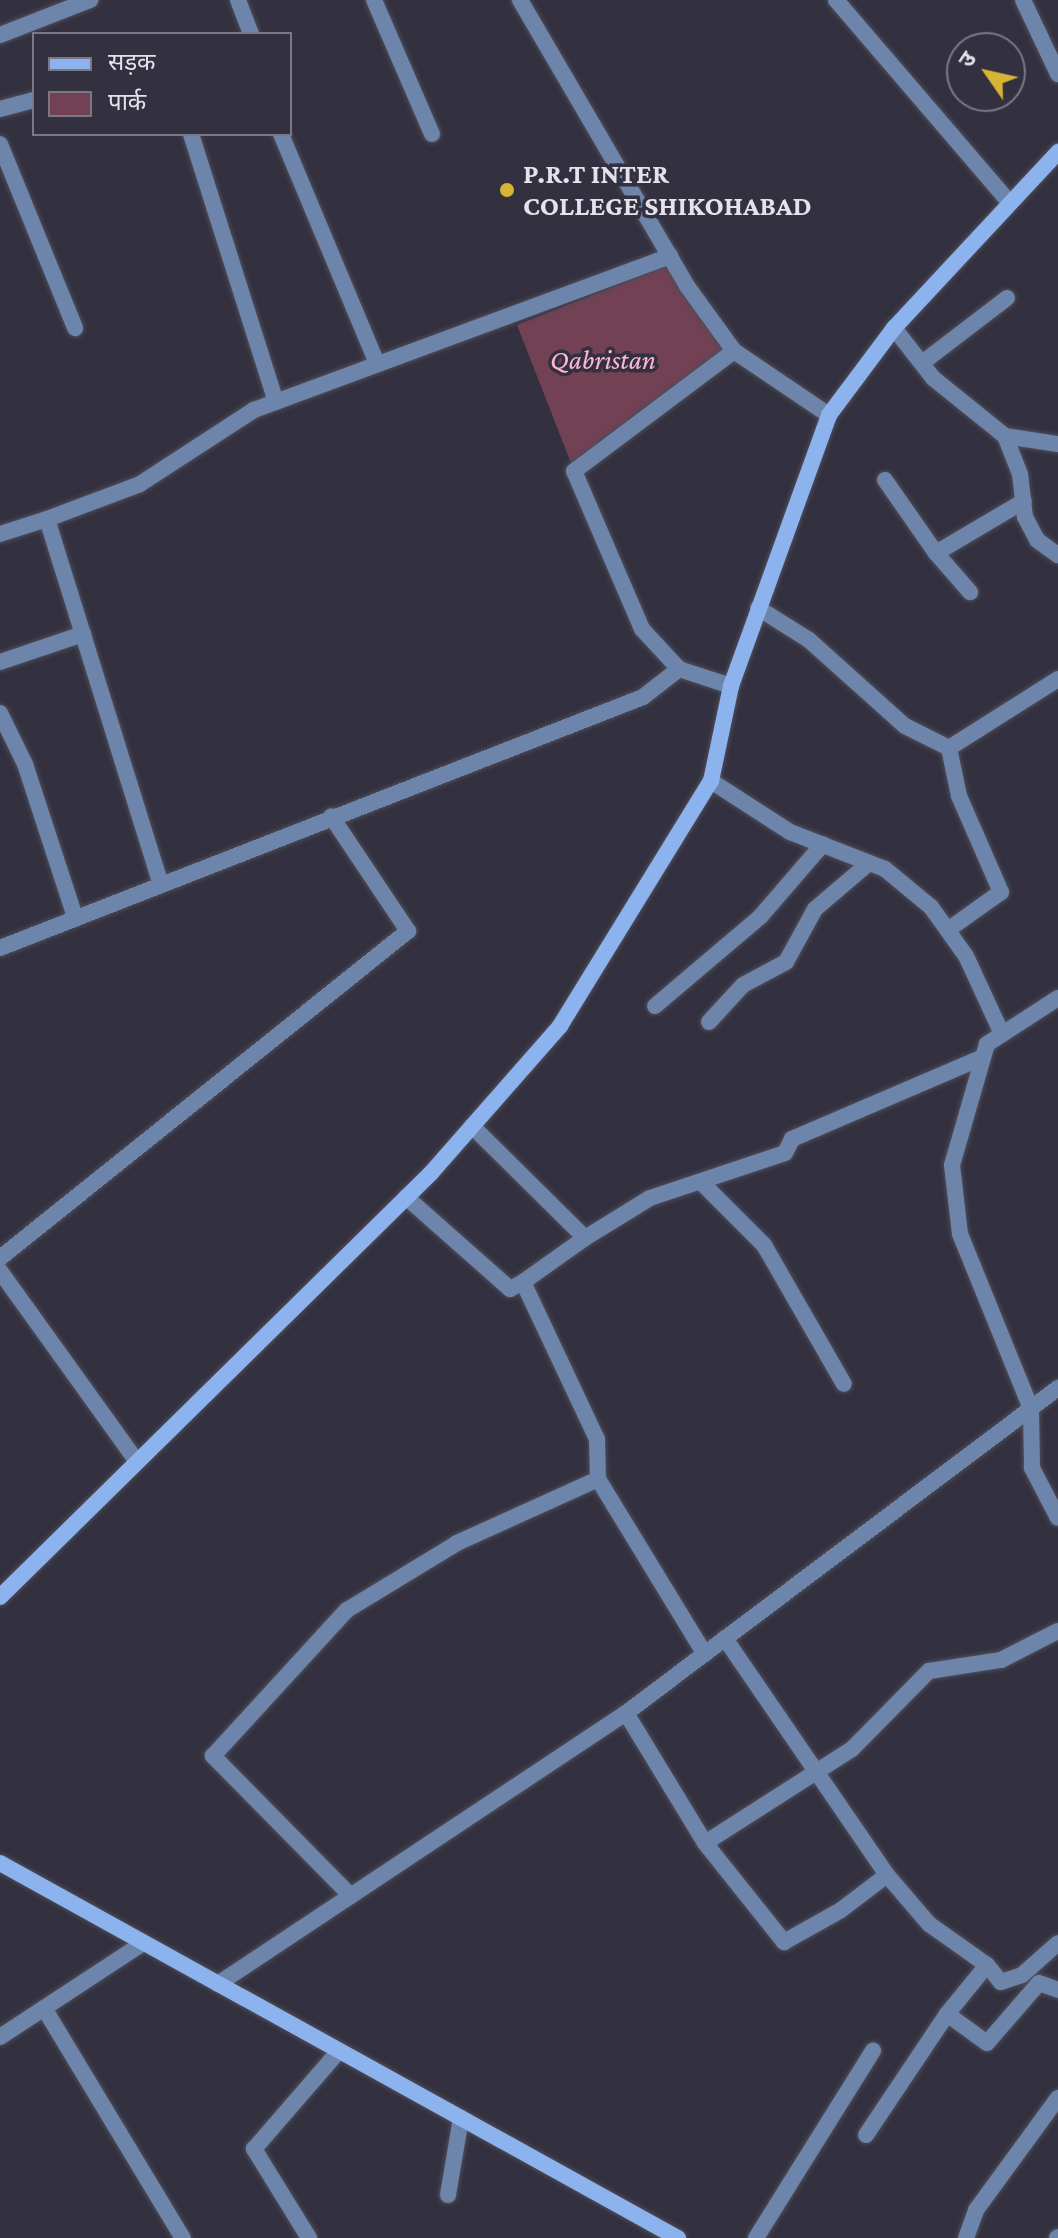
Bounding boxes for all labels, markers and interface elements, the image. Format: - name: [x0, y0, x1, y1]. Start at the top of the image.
- legend: [32, 32, 292, 136]
- north arrow: [946, 32, 1026, 112]
- text: उ: [953, 47, 981, 72]
- text: सड़क: [108, 48, 156, 75]
- text: पार्क: [108, 88, 146, 115]
- place label: P.R.T INTER COLLEGE SHIKOHABAD: [523, 157, 812, 223]
- marker: P.R.T INTER COLLEGE SHIKOHABAD: [498, 181, 516, 199]
- park label: Qabristan: [550, 343, 656, 377]

